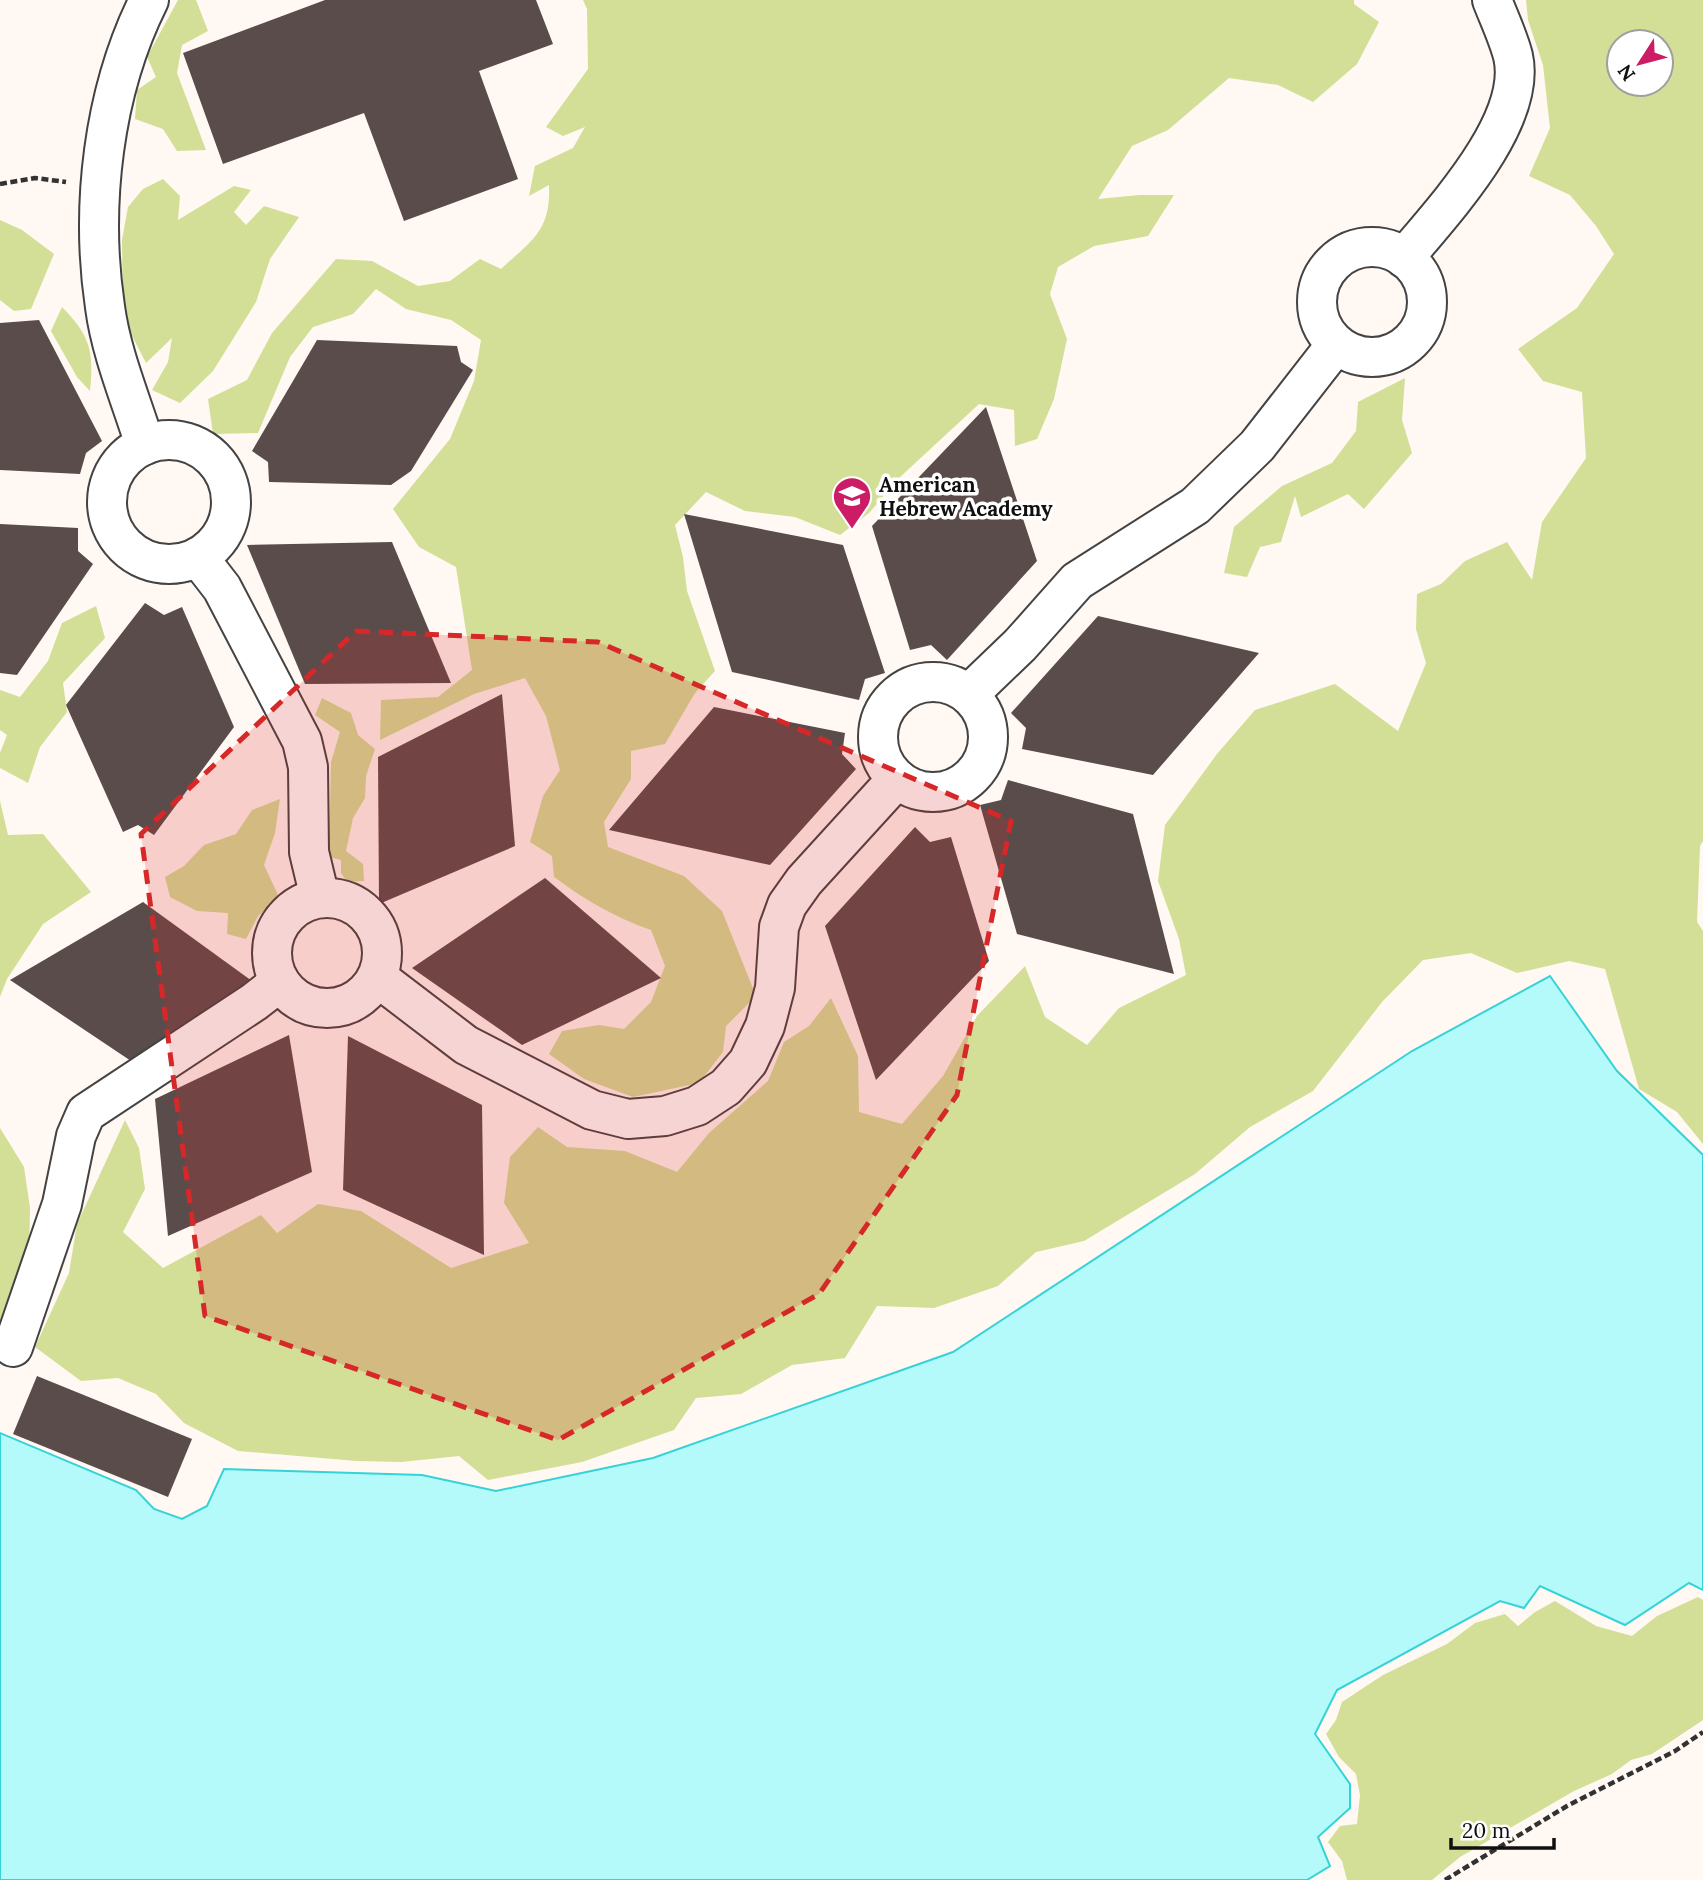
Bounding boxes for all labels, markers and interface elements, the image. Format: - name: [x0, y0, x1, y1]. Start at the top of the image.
- north arrow: [1605, 28, 1675, 98]
- text: N: [1612, 60, 1640, 86]
- place label: American Hebrew Academy: [879, 471, 1053, 522]
- school or university icon: American Hebrew Academy: [831, 475, 873, 530]
- scale bar: [1451, 1806, 1554, 1850]
- text: 20 m: [1462, 1817, 1511, 1844]

